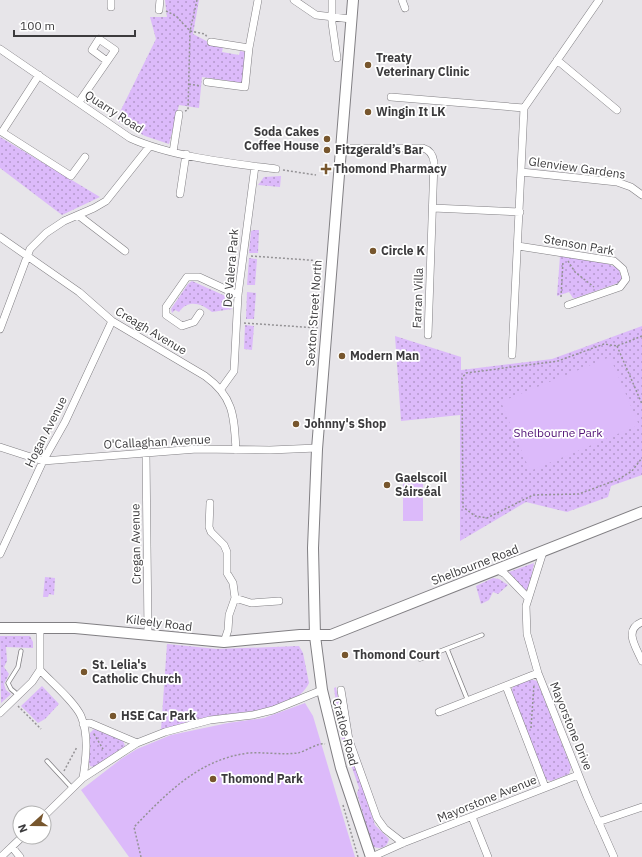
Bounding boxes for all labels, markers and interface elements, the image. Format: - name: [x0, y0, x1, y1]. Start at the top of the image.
- scale bar: [14, 12, 135, 38]
- text: 100 m: [20, 18, 55, 33]
- place label: Treaty Veterinary Clinic: [376, 50, 470, 79]
- marker: Treaty Veterinary Clinic: [363, 60, 373, 70]
- street label: Quarry Road: [82, 87, 146, 136]
- place label: Wingin It LK: [376, 104, 446, 119]
- marker: Wingin It LK: [363, 107, 373, 117]
- place label: Soda Cakes Coffee House: [244, 124, 319, 153]
- marker: Soda Cakes Coffee House: [322, 134, 332, 144]
- place label: Fitzgerald’s Bar: [335, 142, 423, 157]
- marker: Fitzgerald’s Bar: [322, 145, 332, 155]
- street label: Glenview Gardens: [528, 153, 627, 182]
- place label: Thomond Pharmacy: [334, 161, 447, 176]
- marker: Thomond Pharmacy: [321, 164, 331, 174]
- street label: De Valera Park: [220, 228, 241, 308]
- street label: Stenson Park: [543, 231, 616, 258]
- place label: Circle K: [381, 243, 425, 258]
- marker: Circle K: [368, 246, 378, 256]
- street label: Sexton Street North: [302, 259, 325, 367]
- street label: Farran Villa: [409, 267, 426, 329]
- street label: Creagh Avenue: [113, 303, 190, 358]
- place label: Modern Man: [350, 348, 419, 363]
- marker: Modern Man: [337, 351, 347, 361]
- street label: Hogan Avenue: [21, 393, 70, 470]
- place label: Johnny's Shop: [304, 416, 386, 431]
- marker: Johnny's Shop: [291, 419, 301, 429]
- park label: Shelbourne Park: [513, 425, 603, 440]
- street label: O'Callaghan Avenue: [103, 431, 211, 452]
- place label: Gaelscoil Sáirséal: [395, 470, 447, 499]
- marker: Gaelscoil Sáirséal: [382, 480, 392, 490]
- street label: Cregan Avenue: [127, 503, 144, 585]
- street label: Shelbourne Road: [429, 541, 521, 588]
- street label: Kileely Road: [125, 611, 193, 634]
- place label: Thomond Court: [353, 647, 440, 662]
- marker: Thomond Court: [340, 650, 350, 660]
- place label: St. Lelia's Catholic Church: [92, 657, 181, 686]
- marker: St. Lelia's Catholic Church: [79, 667, 89, 677]
- street label: Mayorstone Drive: [547, 679, 596, 773]
- street label: Cratloe Road: [329, 696, 362, 767]
- place label: HSE Car Park: [121, 708, 196, 723]
- marker: HSE Car Park: [108, 711, 118, 721]
- place label: Thomond Park: [221, 771, 303, 786]
- street label: Mayorstone Avenue: [435, 772, 539, 825]
- marker: Thomond Park: [208, 774, 218, 784]
- north arrow: [12, 805, 52, 845]
- text: N: [15, 822, 31, 835]

